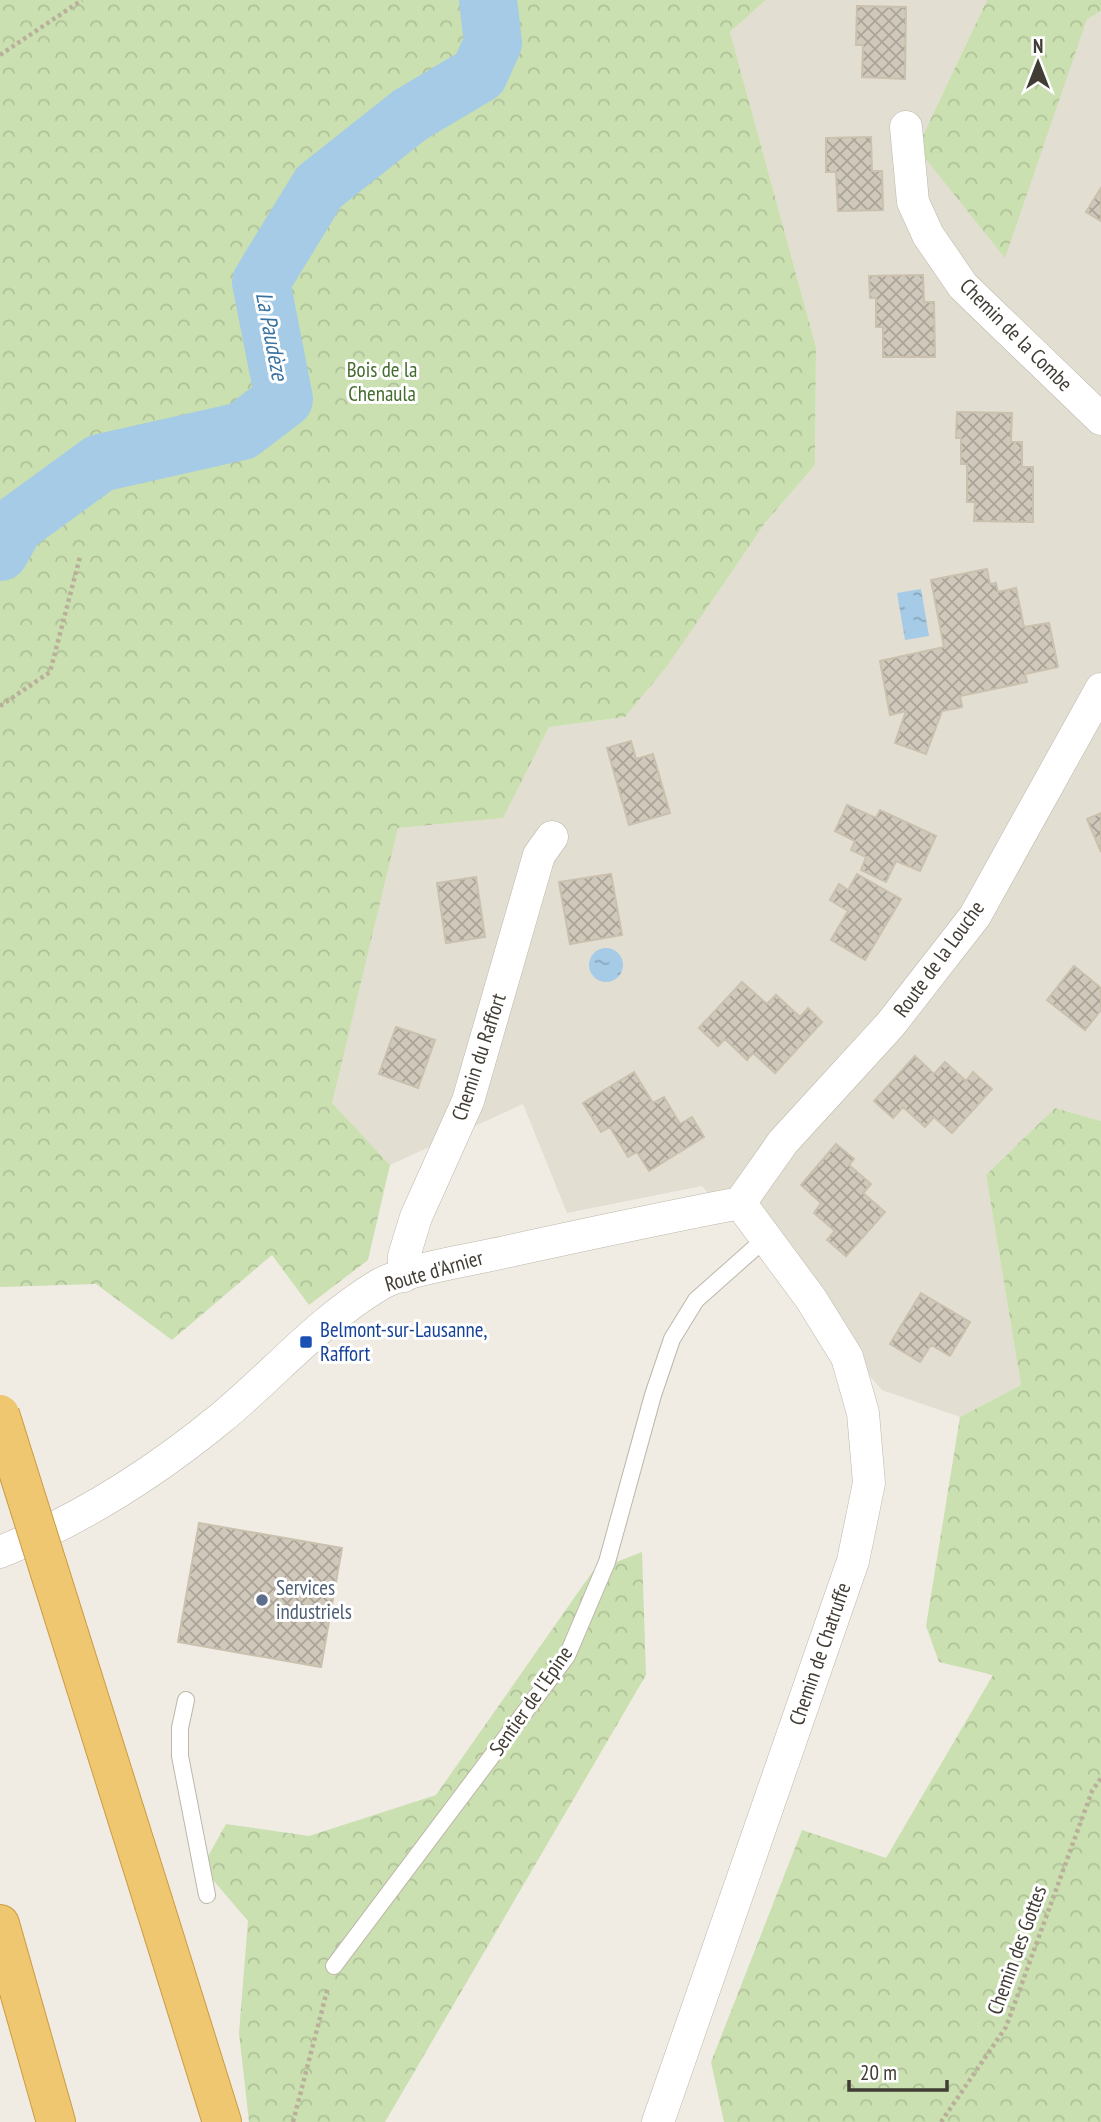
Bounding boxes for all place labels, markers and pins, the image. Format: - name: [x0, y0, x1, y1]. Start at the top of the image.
- place label: Belmont-sur-Lausanne, Raffort: [320, 1316, 487, 1367]
- marker: Belmont-sur-Lausanne, Raffort: [298, 1334, 314, 1350]
- place label: Services industriels: [276, 1574, 352, 1625]
- marker: Services industriels: [254, 1592, 270, 1608]

